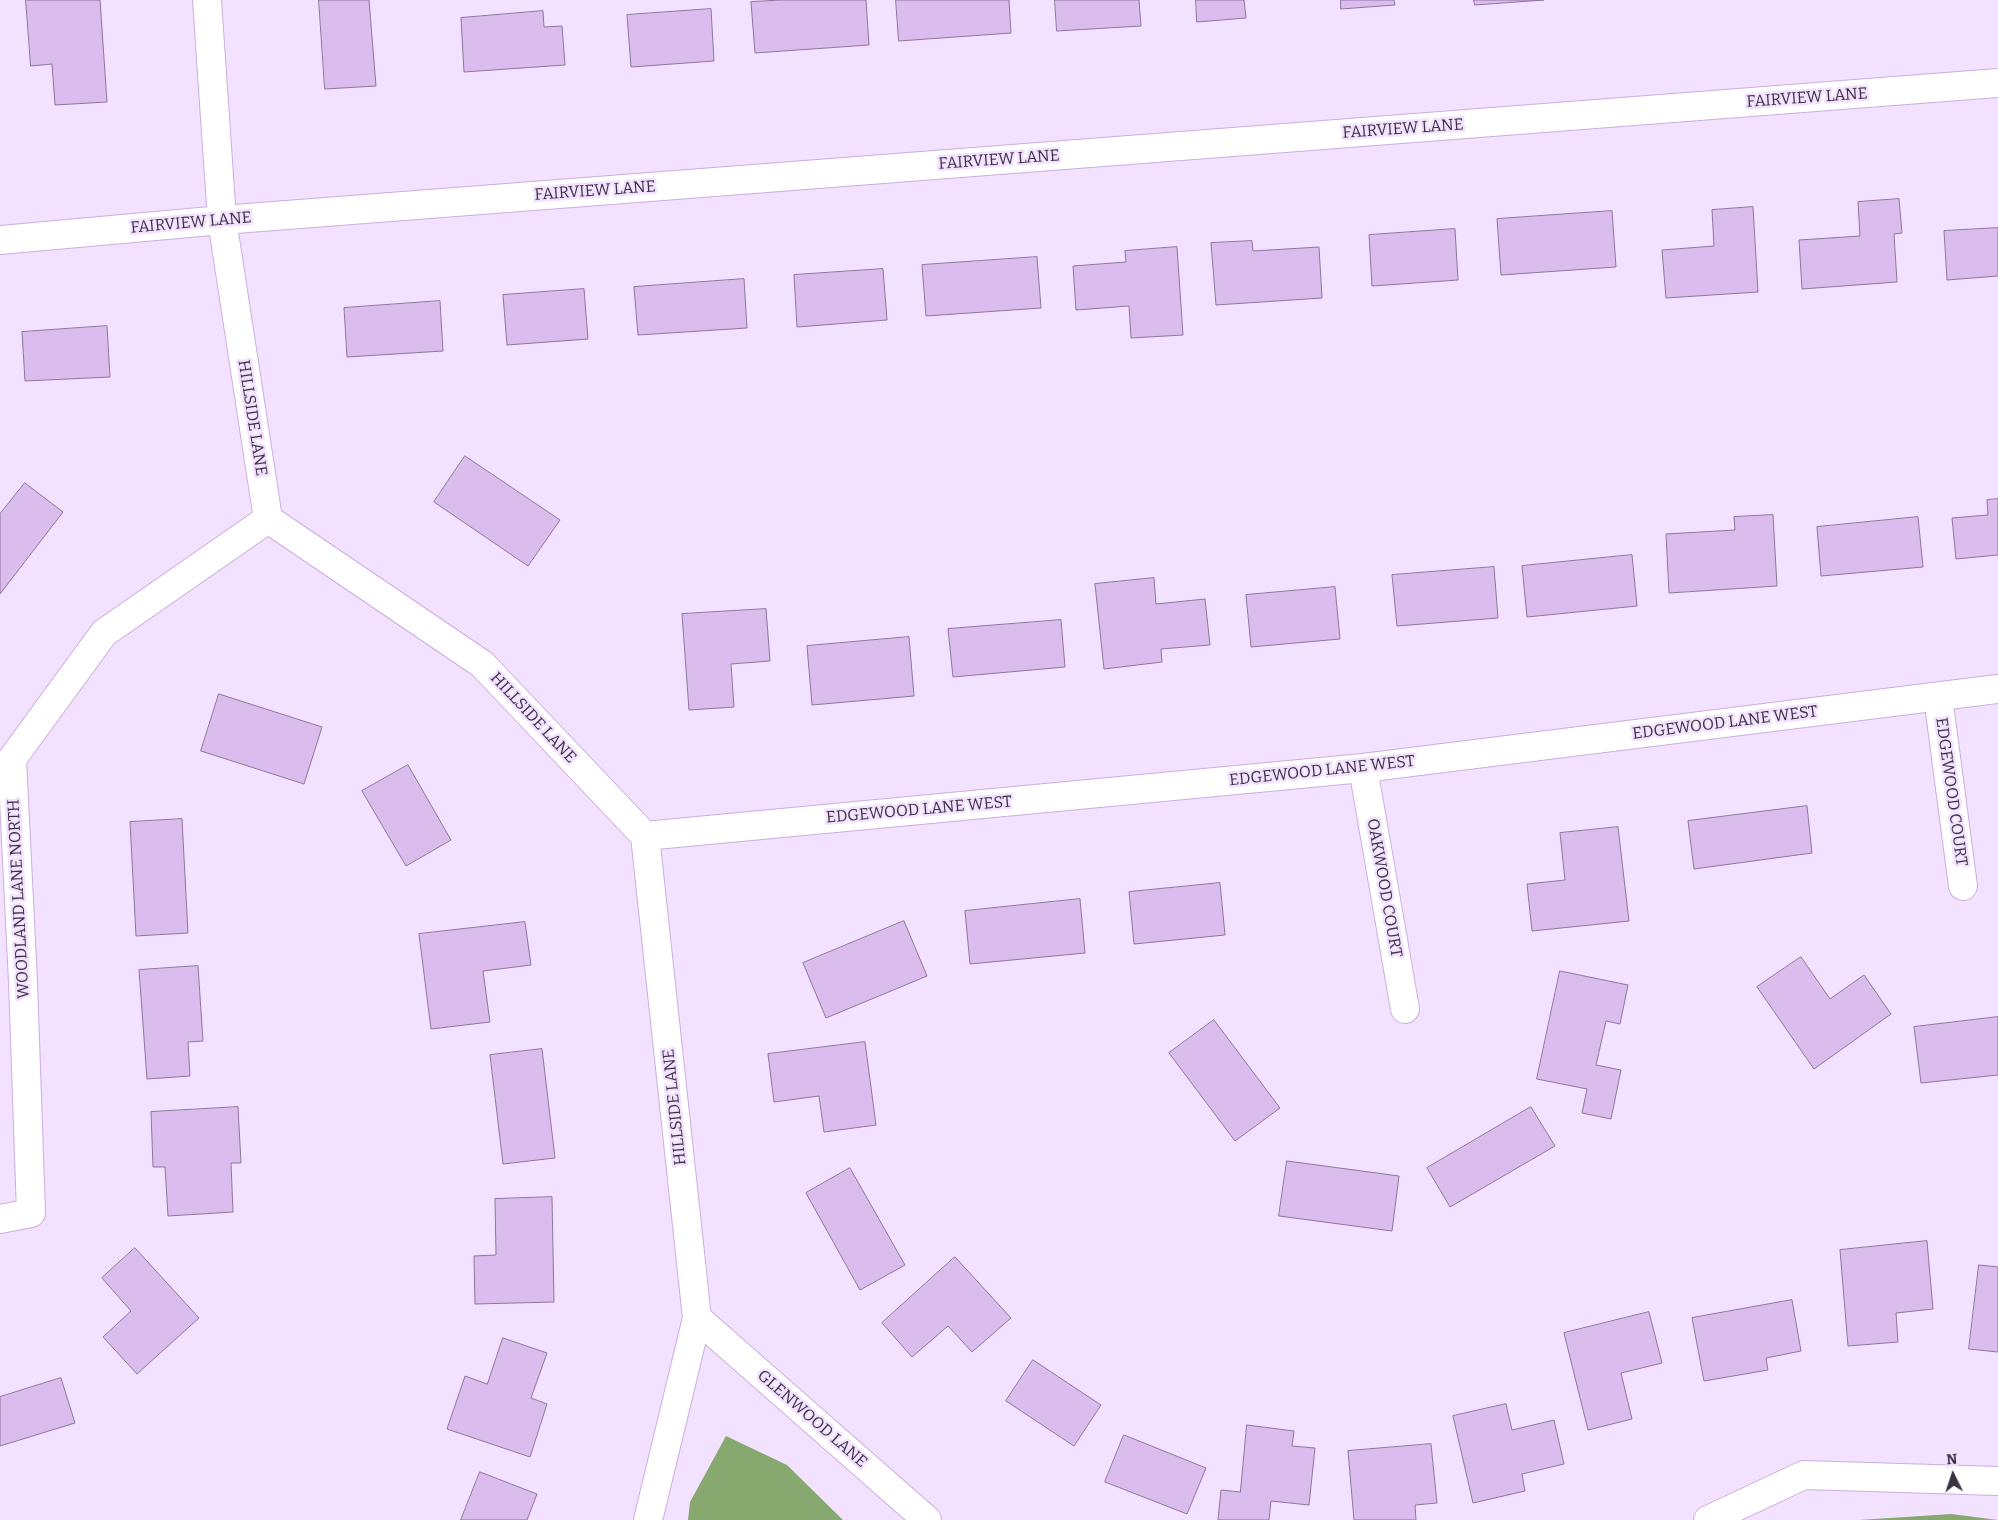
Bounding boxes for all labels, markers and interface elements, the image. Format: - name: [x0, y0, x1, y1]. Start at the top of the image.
- street label: FAIRVIEW LANE: [1746, 84, 1868, 112]
- street label: FAIRVIEW LANE: [1342, 115, 1464, 143]
- street label: FAIRVIEW LANE: [938, 146, 1060, 174]
- street label: FAIRVIEW LANE: [534, 177, 656, 205]
- street label: FAIRVIEW LANE: [130, 208, 252, 238]
- street label: HILLSIDE LANE: [233, 359, 271, 477]
- street label: HILLSIDE LANE: [486, 669, 580, 767]
- street label: EDGEWOOD LANE WEST: [1631, 702, 1819, 744]
- street label: EDGEWOOD COURT: [1931, 716, 1971, 868]
- street label: EDGEWOOD LANE WEST: [1228, 752, 1416, 790]
- street label: EDGEWOOD LANE WEST: [825, 792, 1013, 828]
- street label: WOODLAND LANE NORTH: [4, 799, 34, 999]
- street label: OAKWOOD COURT: [1362, 817, 1406, 959]
- street label: HILLSIDE LANE: [659, 1048, 691, 1166]
- street label: GLENWOOD LANE: [753, 1366, 871, 1472]
- north arrow: [1928, 1450, 1978, 1500]
- text: N: [1946, 1451, 1958, 1468]

